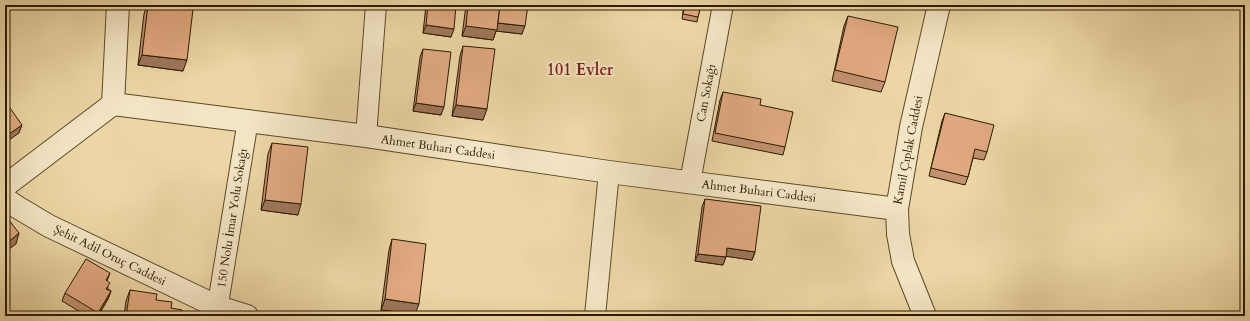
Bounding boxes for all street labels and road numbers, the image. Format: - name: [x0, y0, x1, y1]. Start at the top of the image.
- street label: Can Sokağı: [693, 62, 720, 123]
- street label: Kamil Çıplak Caddesi: [890, 94, 927, 206]
- street label: Ahmet Buhari Caddesi: [380, 131, 497, 163]
- street label: 150 Nolu İmar Yolu Sokağı: [212, 146, 251, 289]
- street label: Ahmet Buhari Caddesi: [701, 176, 818, 206]
- street label: Şehit Adil Oruç Caddesi: [51, 221, 169, 289]

